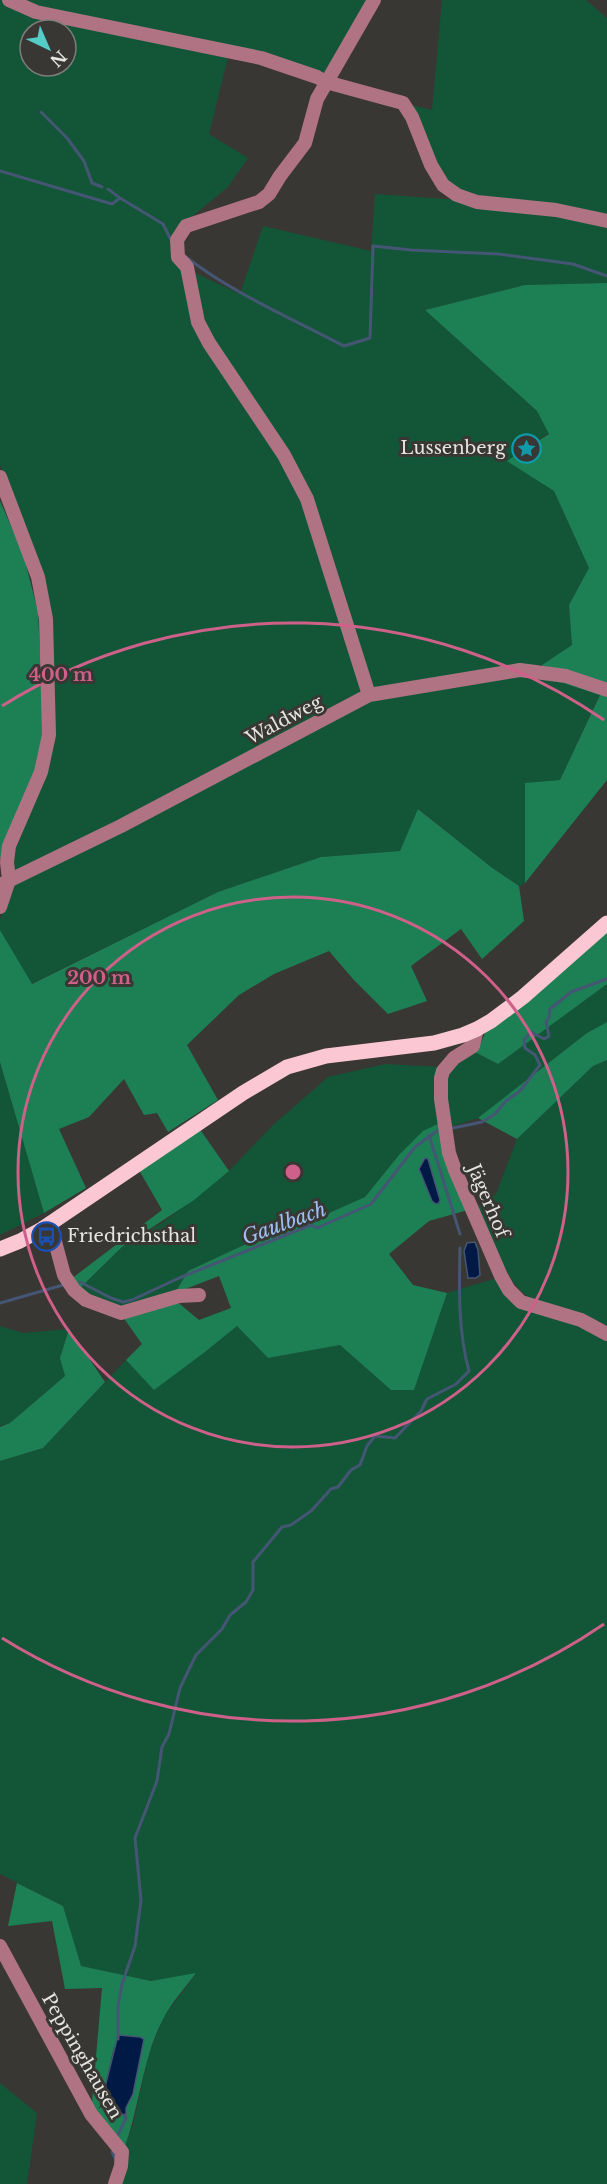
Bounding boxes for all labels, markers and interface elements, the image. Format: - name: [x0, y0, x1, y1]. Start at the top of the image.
- north arrow: [18, 18, 78, 78]
- text: N: [46, 46, 71, 71]
- place icon: Lussenberg: [511, 432, 543, 464]
- place label: Lussenberg: [400, 437, 506, 459]
- text: 400 m: [29, 664, 93, 686]
- street label: Waldweg: [241, 691, 326, 750]
- text: 200 m: [67, 967, 131, 989]
- street label: Jägerhof: [462, 1159, 514, 1243]
- centre of rings: [283, 1162, 303, 1182]
- water label: Gaulbach: [239, 1197, 329, 1249]
- bus stop icon: Friedrichsthal: [30, 1220, 62, 1252]
- place label: Friedrichsthal: [67, 1225, 196, 1247]
- street label: Peppinghausen: [37, 1989, 127, 2123]

